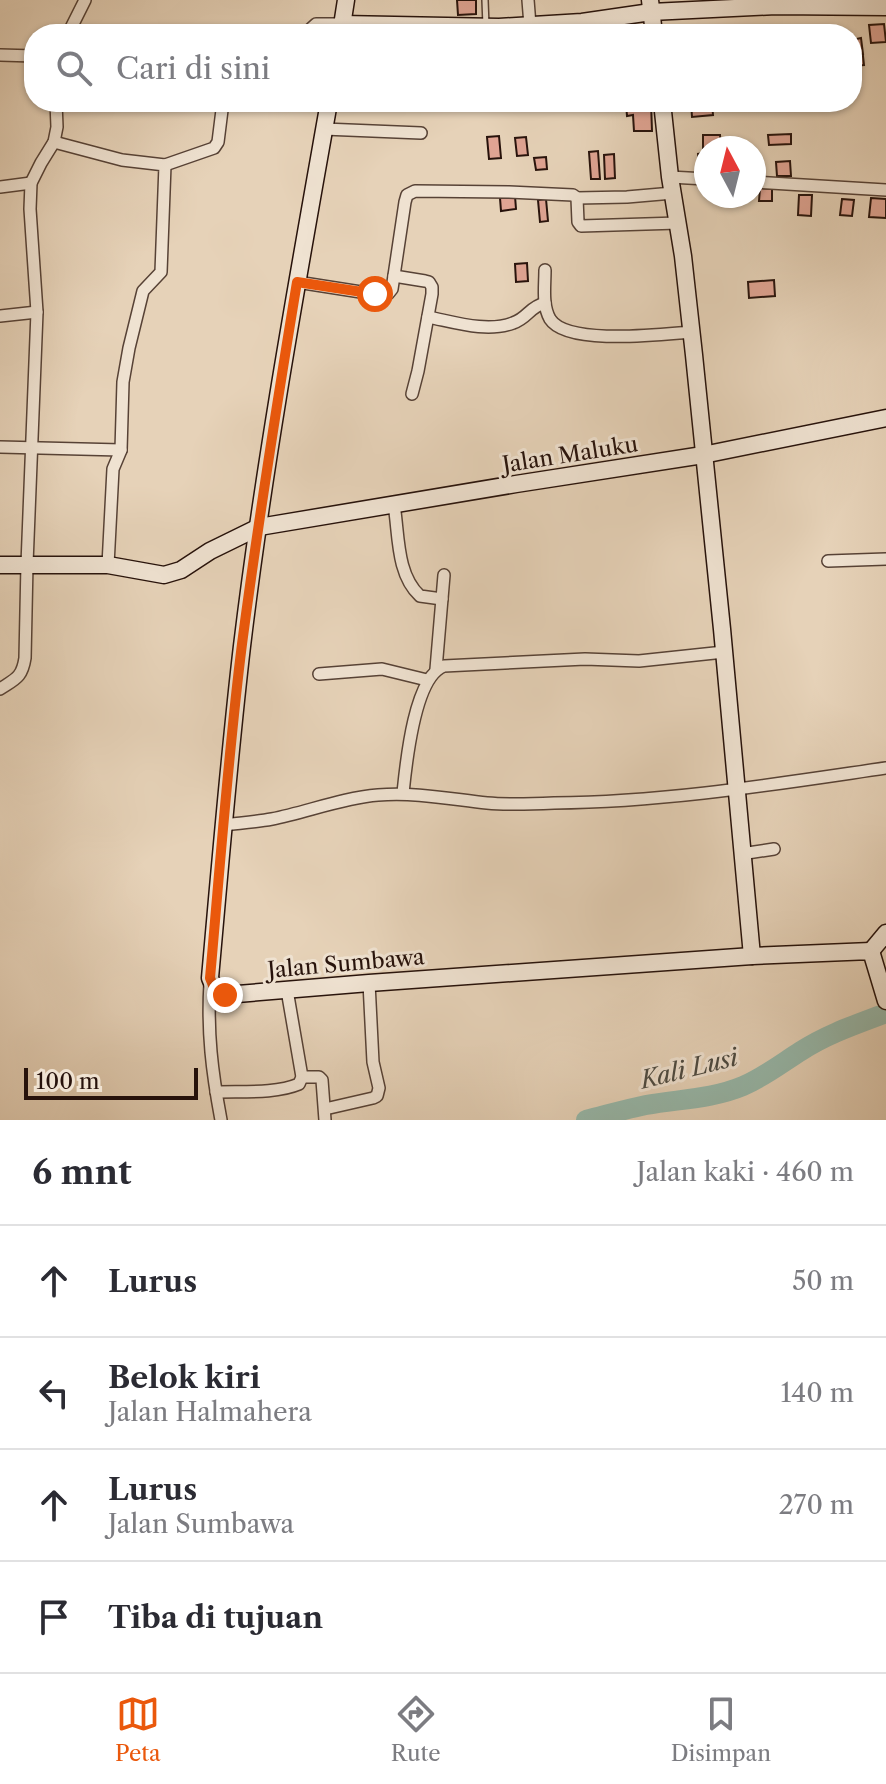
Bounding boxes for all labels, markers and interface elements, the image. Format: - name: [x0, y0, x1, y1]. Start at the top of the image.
- search box: [24, 24, 862, 112]
- icon: search: [52, 46, 96, 90]
- text: Cari di sini: [116, 50, 270, 87]
- north arrow: [694, 136, 766, 208]
- route start: [357, 276, 393, 312]
- street label: Jalan Maluku: [497, 430, 640, 479]
- street label: Jalan Sumbawa: [263, 943, 426, 984]
- route end: [207, 977, 243, 1013]
- water label: Kali Lusi: [635, 1042, 742, 1095]
- scale bar: [24, 1064, 198, 1100]
- text: 100 m: [36, 1068, 99, 1095]
- text: 6 mnt: [32, 1151, 132, 1193]
- text: Jalan kaki · 460 m: [637, 1156, 854, 1188]
- icon: ahead: [32, 1259, 76, 1303]
- text: Lurus: [108, 1263, 197, 1300]
- text: 50 m: [792, 1265, 854, 1297]
- text: Belok kiri: [108, 1359, 260, 1396]
- icon: left: [32, 1371, 76, 1415]
- text: 140 m: [780, 1377, 854, 1409]
- text: Jalan Halmahera: [108, 1396, 312, 1428]
- text: Lurus: [108, 1471, 197, 1508]
- icon: ahead: [32, 1483, 76, 1527]
- text: 270 m: [779, 1489, 854, 1521]
- text: Jalan Sumbawa: [108, 1508, 294, 1540]
- icon: arrive: [32, 1595, 76, 1639]
- text: Tiba di tujuan: [108, 1599, 323, 1636]
- tab: Peta: [115, 1692, 161, 1767]
- tab: Rute: [391, 1692, 441, 1767]
- tab: Disimpan: [671, 1692, 771, 1767]

